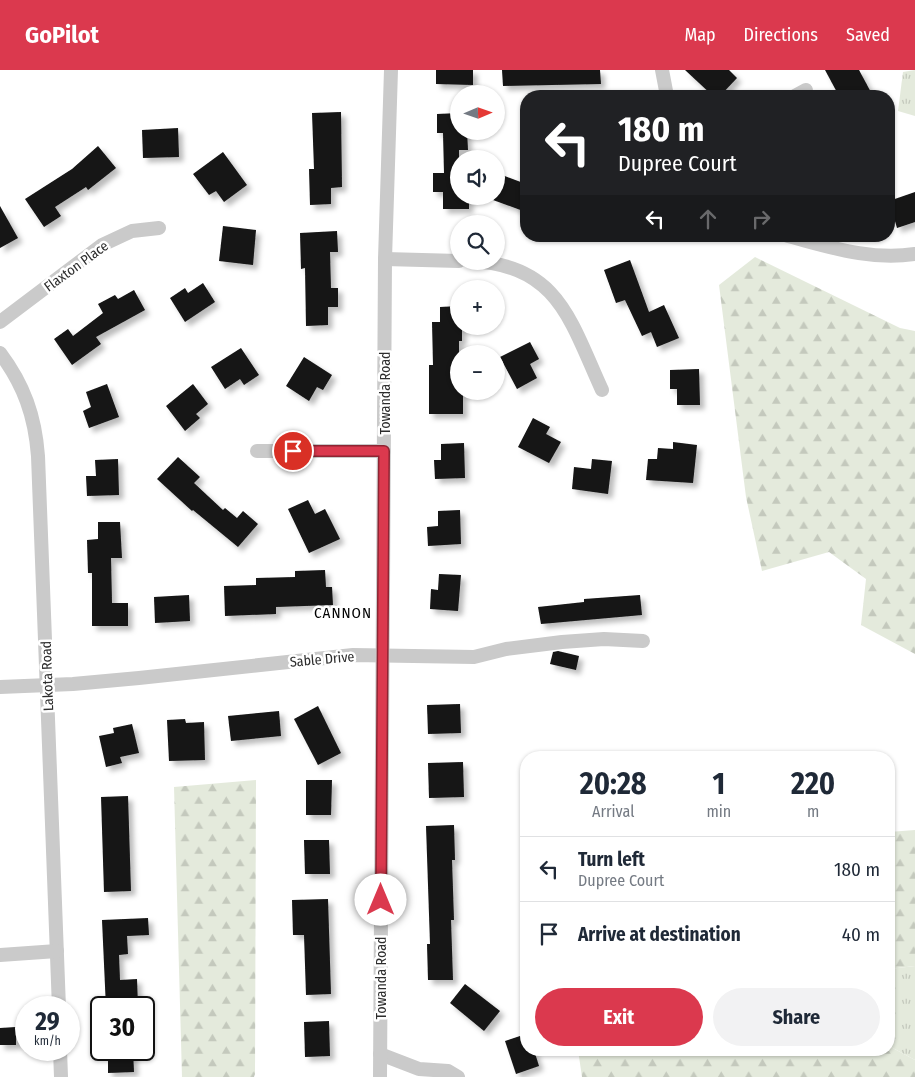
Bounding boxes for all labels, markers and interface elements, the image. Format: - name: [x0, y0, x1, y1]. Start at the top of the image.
- text: GoPilot: [25, 21, 99, 49]
- text: Map: [684, 24, 716, 46]
- text: Directions: [744, 24, 818, 46]
- text: Saved: [846, 24, 890, 46]
- north arrow: [450, 85, 505, 140]
- map controls: [450, 85, 505, 400]
- text: 180 m: [618, 108, 704, 150]
- icon: left: [535, 110, 600, 175]
- button: sound: [450, 150, 505, 205]
- text: Dupree Court: [618, 150, 737, 177]
- icon: left: [641, 205, 669, 233]
- icon: ahead: [694, 205, 722, 233]
- icon: right: [747, 205, 775, 233]
- button: search: [450, 215, 505, 270]
- street label: Flaxton Place: [41, 237, 112, 295]
- button: +: [450, 280, 505, 335]
- button: −: [450, 345, 505, 400]
- street label: Towanda Road: [377, 352, 394, 434]
- pin: [272, 430, 314, 472]
- icon: arrive: [279, 437, 307, 465]
- district label: CANNON: [314, 604, 372, 622]
- street label: Lakota Road: [38, 641, 57, 711]
- street label: Sable Drive: [289, 648, 355, 671]
- text: 20:28: [580, 766, 647, 802]
- text: 1: [712, 766, 725, 802]
- text: 220: [791, 766, 835, 802]
- text: Arrival: [592, 802, 634, 821]
- text: min: [706, 802, 731, 821]
- text: m: [807, 802, 819, 821]
- text: Turn left: [578, 848, 645, 871]
- icon: left: [535, 855, 563, 883]
- text: 180 m: [834, 858, 880, 881]
- text: Dupree Court: [578, 871, 664, 890]
- position arrow: [354, 873, 406, 925]
- icon: arrive: [535, 920, 563, 948]
- text: Arrive at destination: [578, 923, 741, 946]
- text: 40 m: [842, 923, 880, 946]
- street label: Towanda Road: [373, 937, 390, 1019]
- button: Exit: [535, 988, 703, 1046]
- button: Share: [713, 988, 880, 1046]
- speed limit sign: 30: [90, 996, 155, 1061]
- text: 29: [35, 1007, 60, 1037]
- text: km/h: [34, 1034, 61, 1048]

